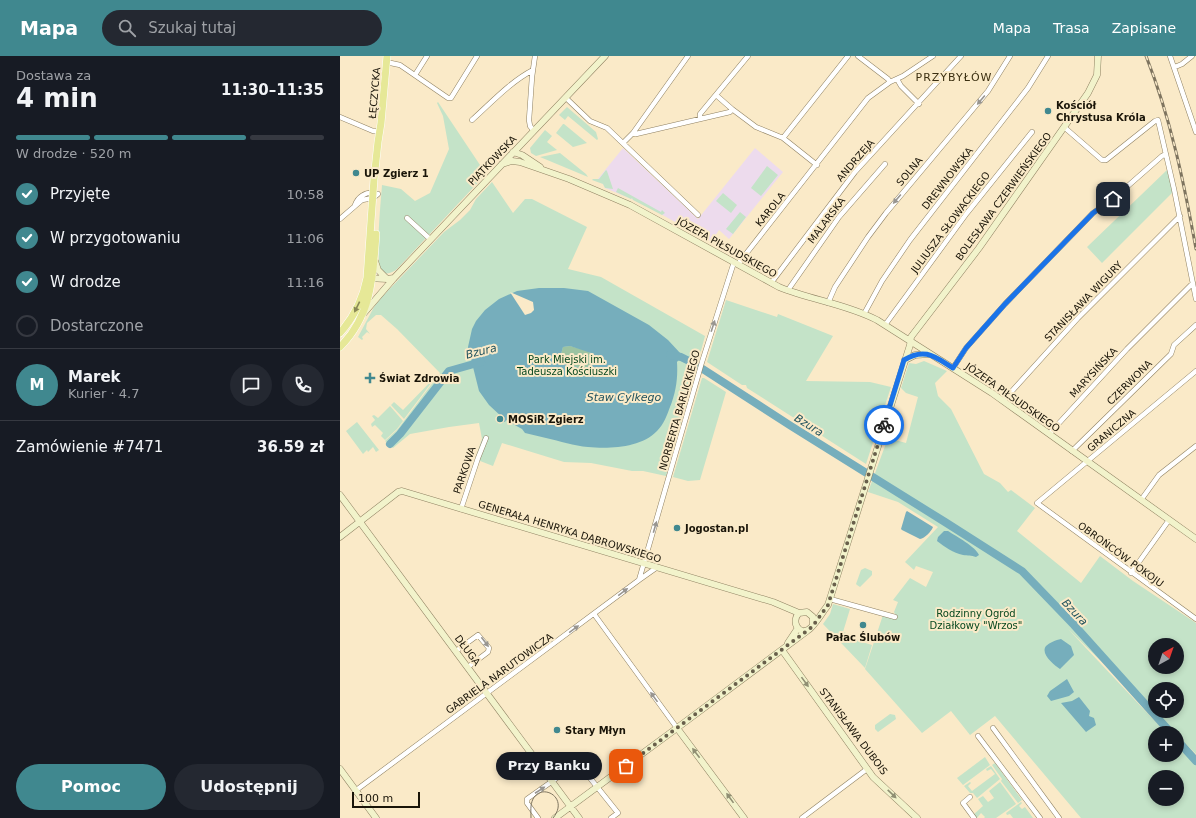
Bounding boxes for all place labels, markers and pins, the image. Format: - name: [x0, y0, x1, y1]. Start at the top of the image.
- place label: Kościół Chrystusa Króla: [1056, 100, 1146, 123]
- marker: Kościół Chrystusa Króla: [1043, 106, 1053, 116]
- marker: UP Zgierz 1: [351, 168, 361, 178]
- place label: UP Zgierz 1: [364, 168, 429, 179]
- pin: [1096, 182, 1130, 216]
- marker: Świat Zdrowia: [364, 372, 376, 384]
- place label: Świat Zdrowia: [379, 372, 460, 384]
- marker: MOSiR Zgierz: [495, 414, 505, 424]
- place label: MOSiR Zgierz: [508, 414, 584, 425]
- marker: Jogostan.pl: [672, 523, 682, 533]
- place label: Jogostan.pl: [684, 523, 749, 534]
- marker: Pałac Ślubów: [858, 620, 868, 630]
- place label: Pałac Ślubów: [826, 631, 900, 643]
- marker: Stary Młyn: [552, 725, 562, 735]
- place label: Stary Młyn: [565, 725, 626, 736]
- pin: [609, 749, 643, 783]
- callout: Przy Banku: [496, 752, 602, 780]

